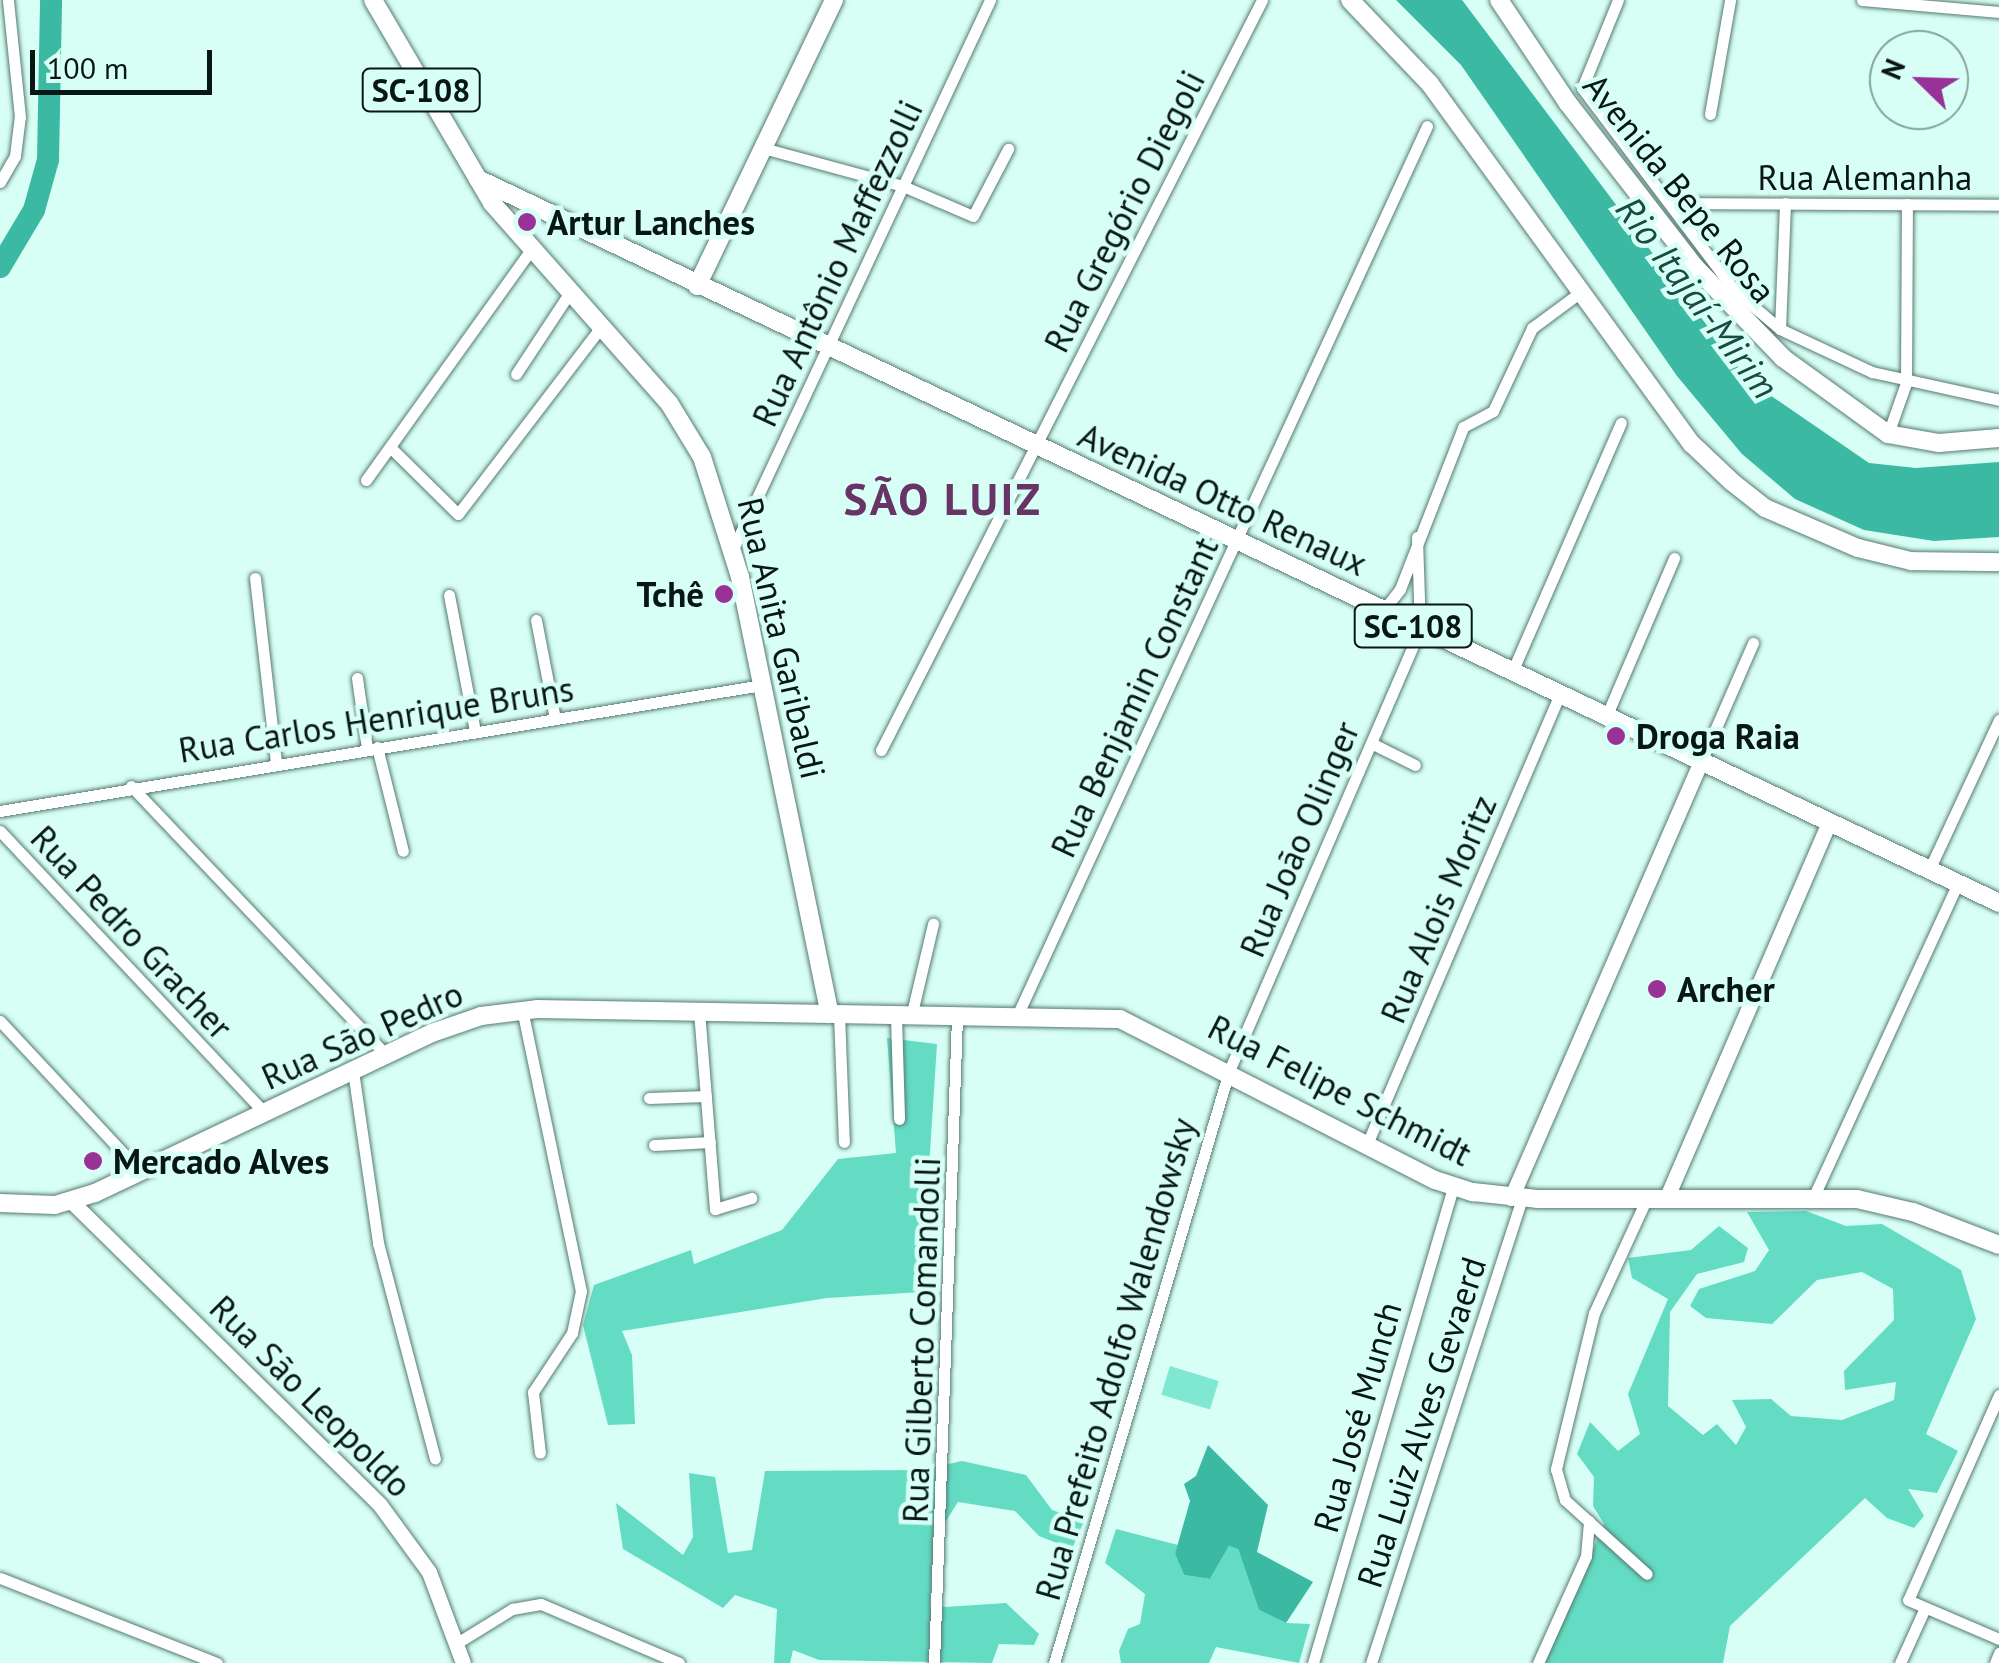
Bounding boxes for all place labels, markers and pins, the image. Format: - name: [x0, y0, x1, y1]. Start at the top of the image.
- place label: Artur Lanches: [547, 201, 755, 243]
- marker: Artur Lanches: [516, 211, 538, 233]
- place label: Tchê: [637, 573, 704, 615]
- marker: Tchê: [713, 583, 735, 605]
- place label: Droga Raia: [1636, 715, 1800, 757]
- marker: Droga Raia: [1605, 725, 1627, 747]
- place label: Archer: [1677, 968, 1775, 1010]
- marker: Archer: [1646, 978, 1668, 1000]
- place label: Mercado Alves: [113, 1140, 331, 1182]
- marker: Mercado Alves: [82, 1150, 104, 1172]

